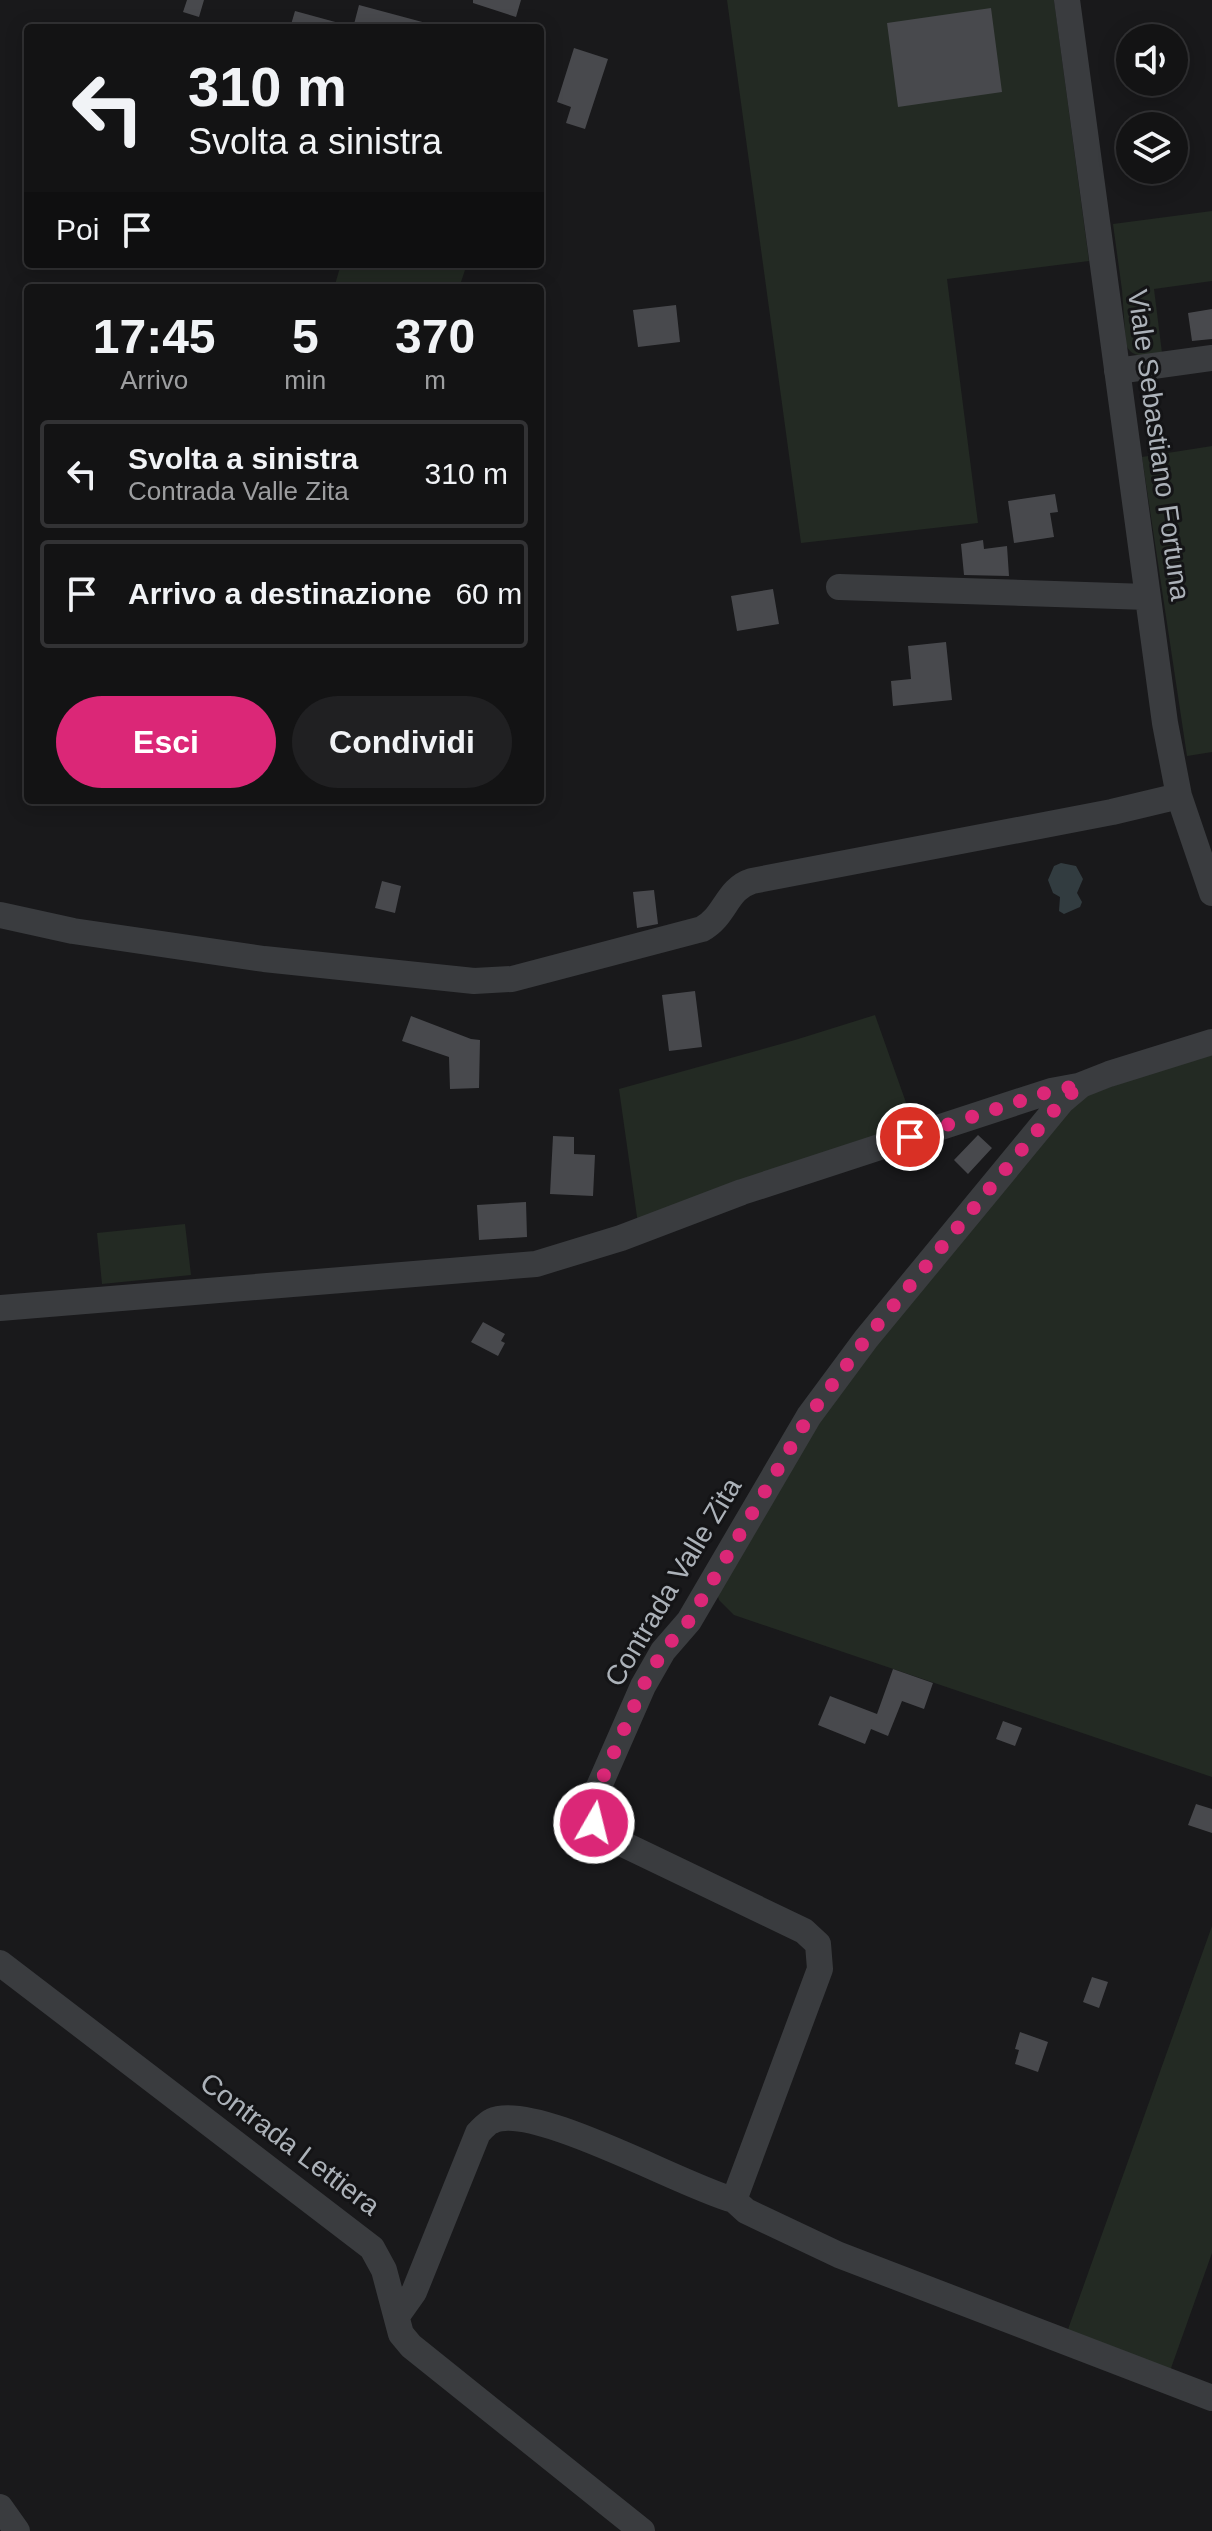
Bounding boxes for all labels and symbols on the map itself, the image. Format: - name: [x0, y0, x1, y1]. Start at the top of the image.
- street label: Viale Sebastiano Fortuna: [1122, 287, 1196, 603]
- pin: [876, 1103, 944, 1171]
- street label: Contrada Valle Zita: [599, 1472, 748, 1692]
- position arrow: [552, 1781, 636, 1865]
- street label: Contrada Lettiera: [194, 2067, 386, 2222]

